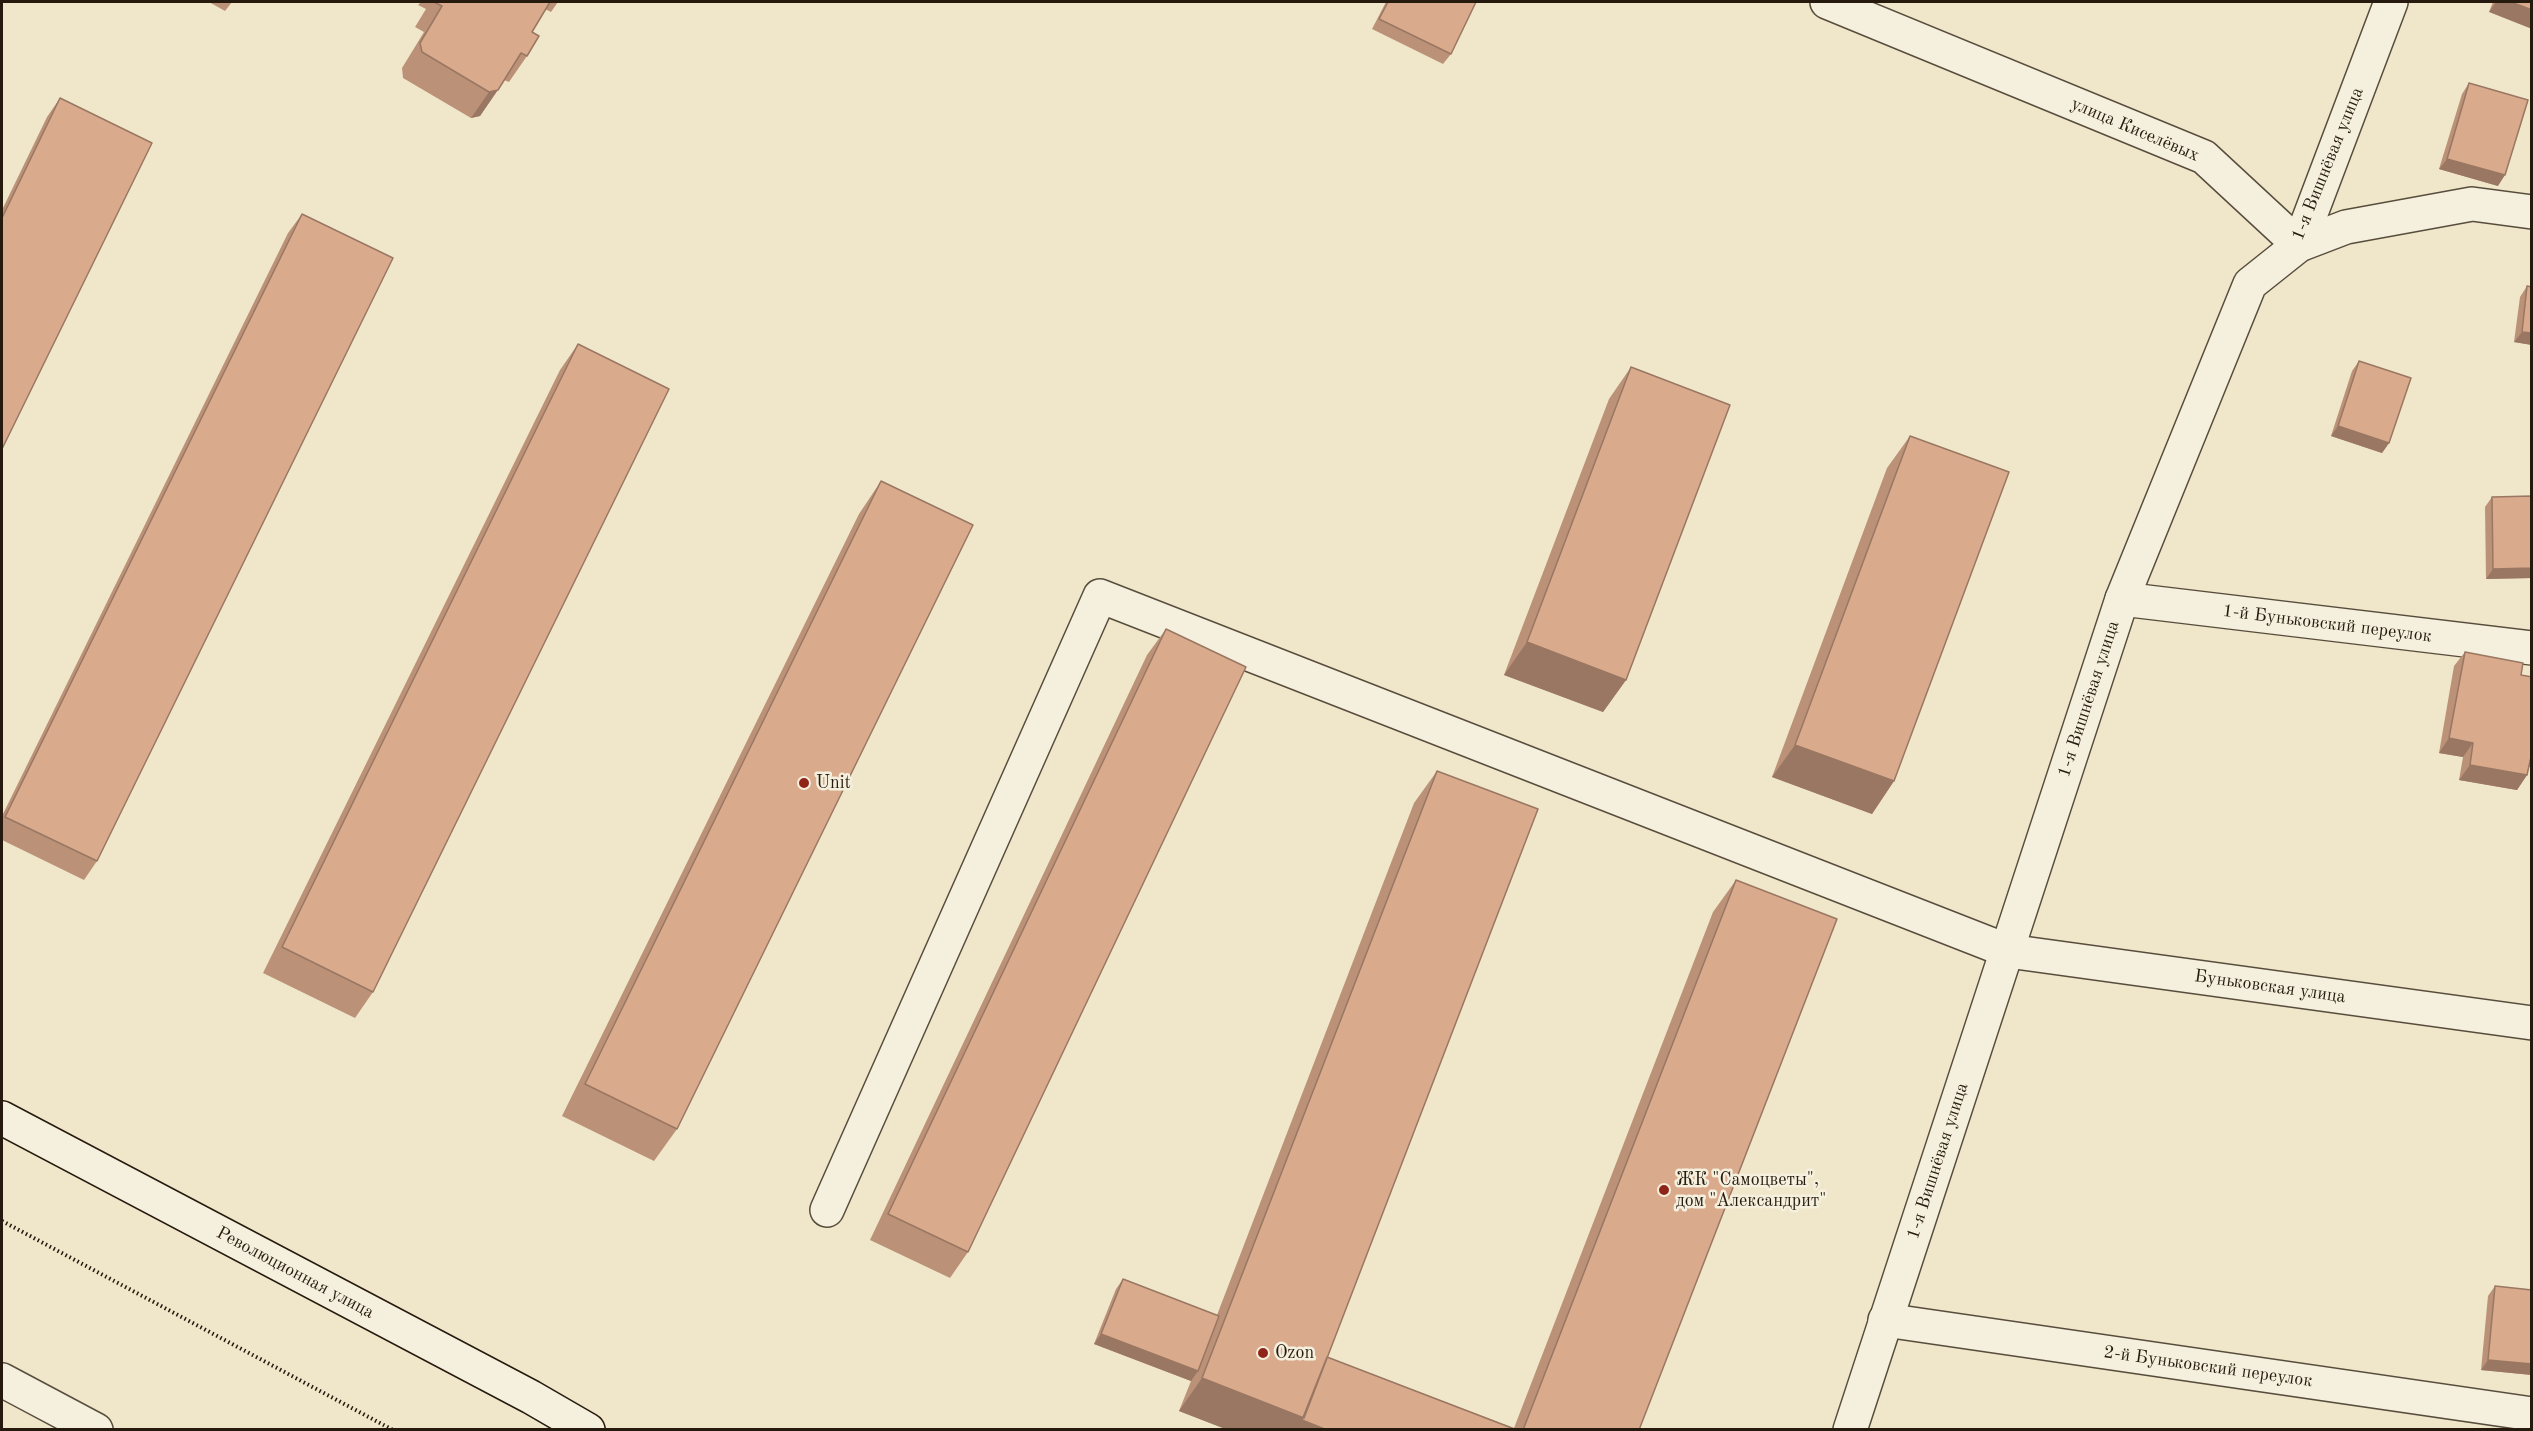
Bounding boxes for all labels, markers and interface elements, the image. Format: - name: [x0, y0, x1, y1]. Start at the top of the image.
- street label: 1-я Вишнёвая улица: [2287, 84, 2369, 244]
- street label: улица Киселёвых: [2068, 93, 2202, 167]
- street label: 1-й Буньковский переулок: [2221, 600, 2433, 648]
- street label: 1-я Вишнёвая улица: [2053, 618, 2125, 780]
- place label: Unit: [816, 772, 851, 794]
- marker: Unit: [797, 776, 811, 790]
- street label: Буньковская улица: [2193, 966, 2347, 1008]
- street label: 1-я Вишнёвая улица: [1902, 1080, 1974, 1242]
- place label: ЖК "Самоцветы", дом "Александрит": [1676, 1169, 1826, 1212]
- marker: ЖК "Самоцветы", дом "Александрит": [1657, 1183, 1671, 1197]
- street label: Революционная улица: [212, 1222, 378, 1324]
- place label: Ozon: [1275, 1342, 1314, 1364]
- street label: 2-й Буньковский переулок: [2102, 1342, 2314, 1392]
- marker: Ozon: [1256, 1346, 1270, 1360]

